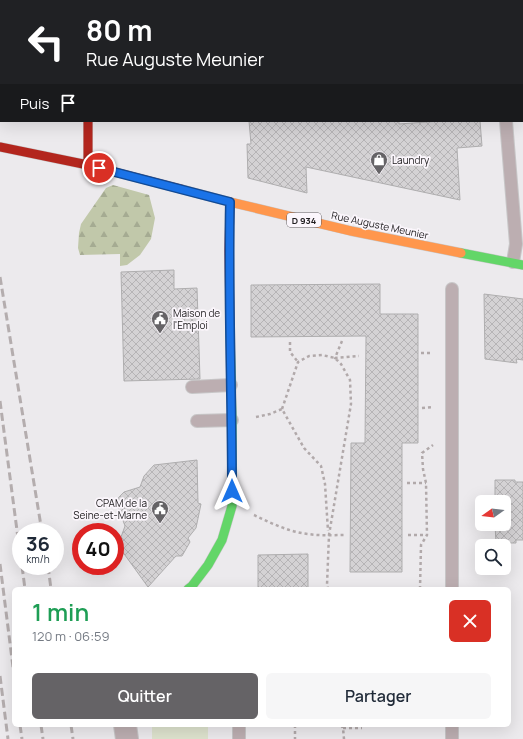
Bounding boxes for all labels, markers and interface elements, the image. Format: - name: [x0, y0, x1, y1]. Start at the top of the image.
- text: 80 m: [86, 11, 152, 49]
- icon: left: [20, 16, 72, 68]
- text: Rue Auguste Meunier: [86, 47, 264, 71]
- icon: arrive: [57, 92, 79, 114]
- text: Puis: [20, 93, 49, 114]
- shop icon: Laundry: [369, 150, 389, 175]
- pin: [82, 151, 116, 185]
- place label: Laundry: [392, 153, 430, 167]
- icon: arrive: [88, 157, 110, 179]
- street label: Rue Auguste Meunier: [330, 208, 430, 242]
- road number: D 934: [287, 213, 321, 227]
- place label: Maison de l'Emploi: [173, 306, 220, 332]
- public building icon: Maison de l'Emploi: [150, 309, 170, 334]
- position arrow: [211, 470, 253, 512]
- north arrow: [475, 495, 511, 531]
- map controls: [475, 495, 511, 575]
- place label: CPAM de la Seine-et-Marne: [73, 496, 147, 522]
- public building icon: CPAM de la Seine-et-Marne: [150, 499, 170, 524]
- speed limit sign: 40: [72, 523, 124, 575]
- text: 36: [26, 530, 50, 557]
- button: search: [475, 539, 511, 575]
- text: km/h: [26, 552, 50, 566]
- text: 1 min: [32, 595, 89, 628]
- button: close: [449, 600, 491, 642]
- text: 120 m · 06:59: [32, 627, 110, 645]
- button: Quitter: [32, 673, 258, 719]
- button: Partager: [266, 673, 491, 719]

